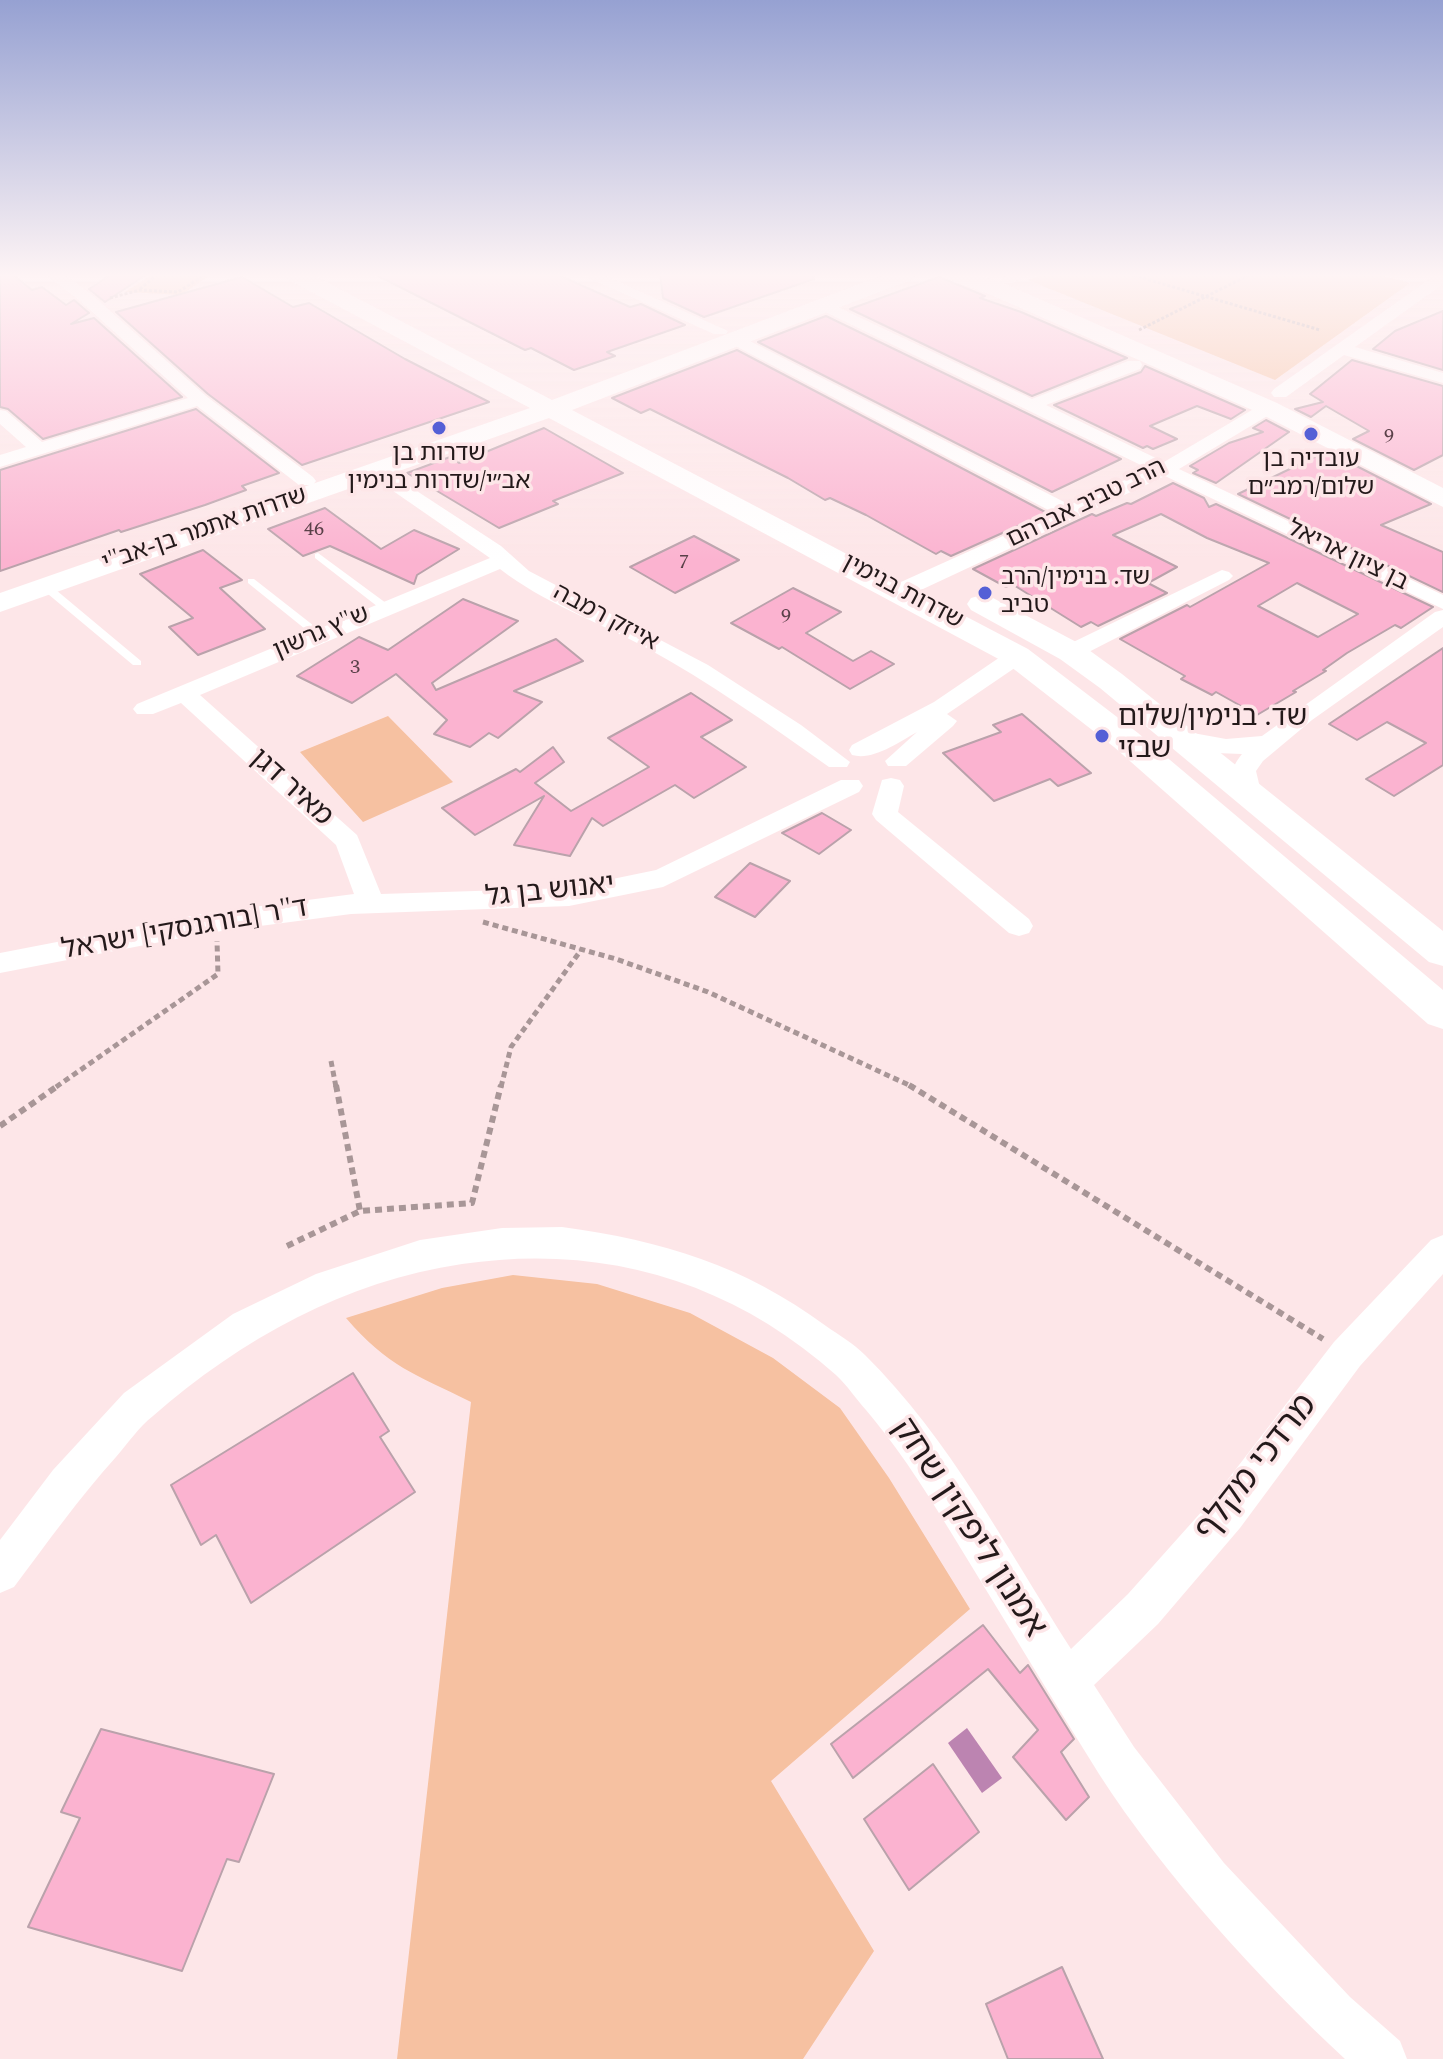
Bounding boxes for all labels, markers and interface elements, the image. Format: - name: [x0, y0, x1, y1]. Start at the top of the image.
- marker: שדרות בן אב״י/שדרות בנימין: [430, 419, 448, 437]
- marker: עובדיה בן שלום/רמב״ם: [1302, 425, 1320, 443]
- house number: 9: [1384, 426, 1394, 450]
- place label: שדרות בן אב״י/שדרות בנימין: [348, 441, 530, 497]
- place label: עובדיה בן שלום/רמב״ם: [1248, 447, 1374, 503]
- street label: הרב טביב אברהם: [1003, 454, 1171, 556]
- street label: שדרות אתמר בן-אב"י: [99, 482, 311, 580]
- street label: בן ציון אריאל: [1282, 515, 1412, 599]
- house number: 46: [304, 519, 324, 543]
- street label: שדרות בנימין: [837, 549, 967, 637]
- house number: 7: [679, 552, 689, 576]
- place label: שד. בנימין/הרב טביב: [1001, 565, 1150, 621]
- street label: אייזק רמבה: [548, 579, 662, 659]
- marker: שד. בנימין/הרב טביב: [976, 584, 994, 602]
- street label: ש"ץ גרשון: [270, 601, 374, 667]
- house number: 9: [781, 606, 791, 630]
- house number: 3: [350, 657, 360, 681]
- place label: שד. בנימין/שלום שבזי: [1118, 703, 1307, 769]
- marker: שד. בנימין/שלום שבזי: [1093, 727, 1111, 745]
- street label: מאיר דגן: [242, 743, 338, 835]
- street label: יאנוש בן גל: [484, 870, 616, 916]
- street label: ד"ר [בורגנסקי] ישראל: [59, 893, 311, 969]
- street label: מרדכי מקלף: [1188, 1388, 1328, 1550]
- street label: אמנון ליפקין שחק: [881, 1411, 1053, 1647]

